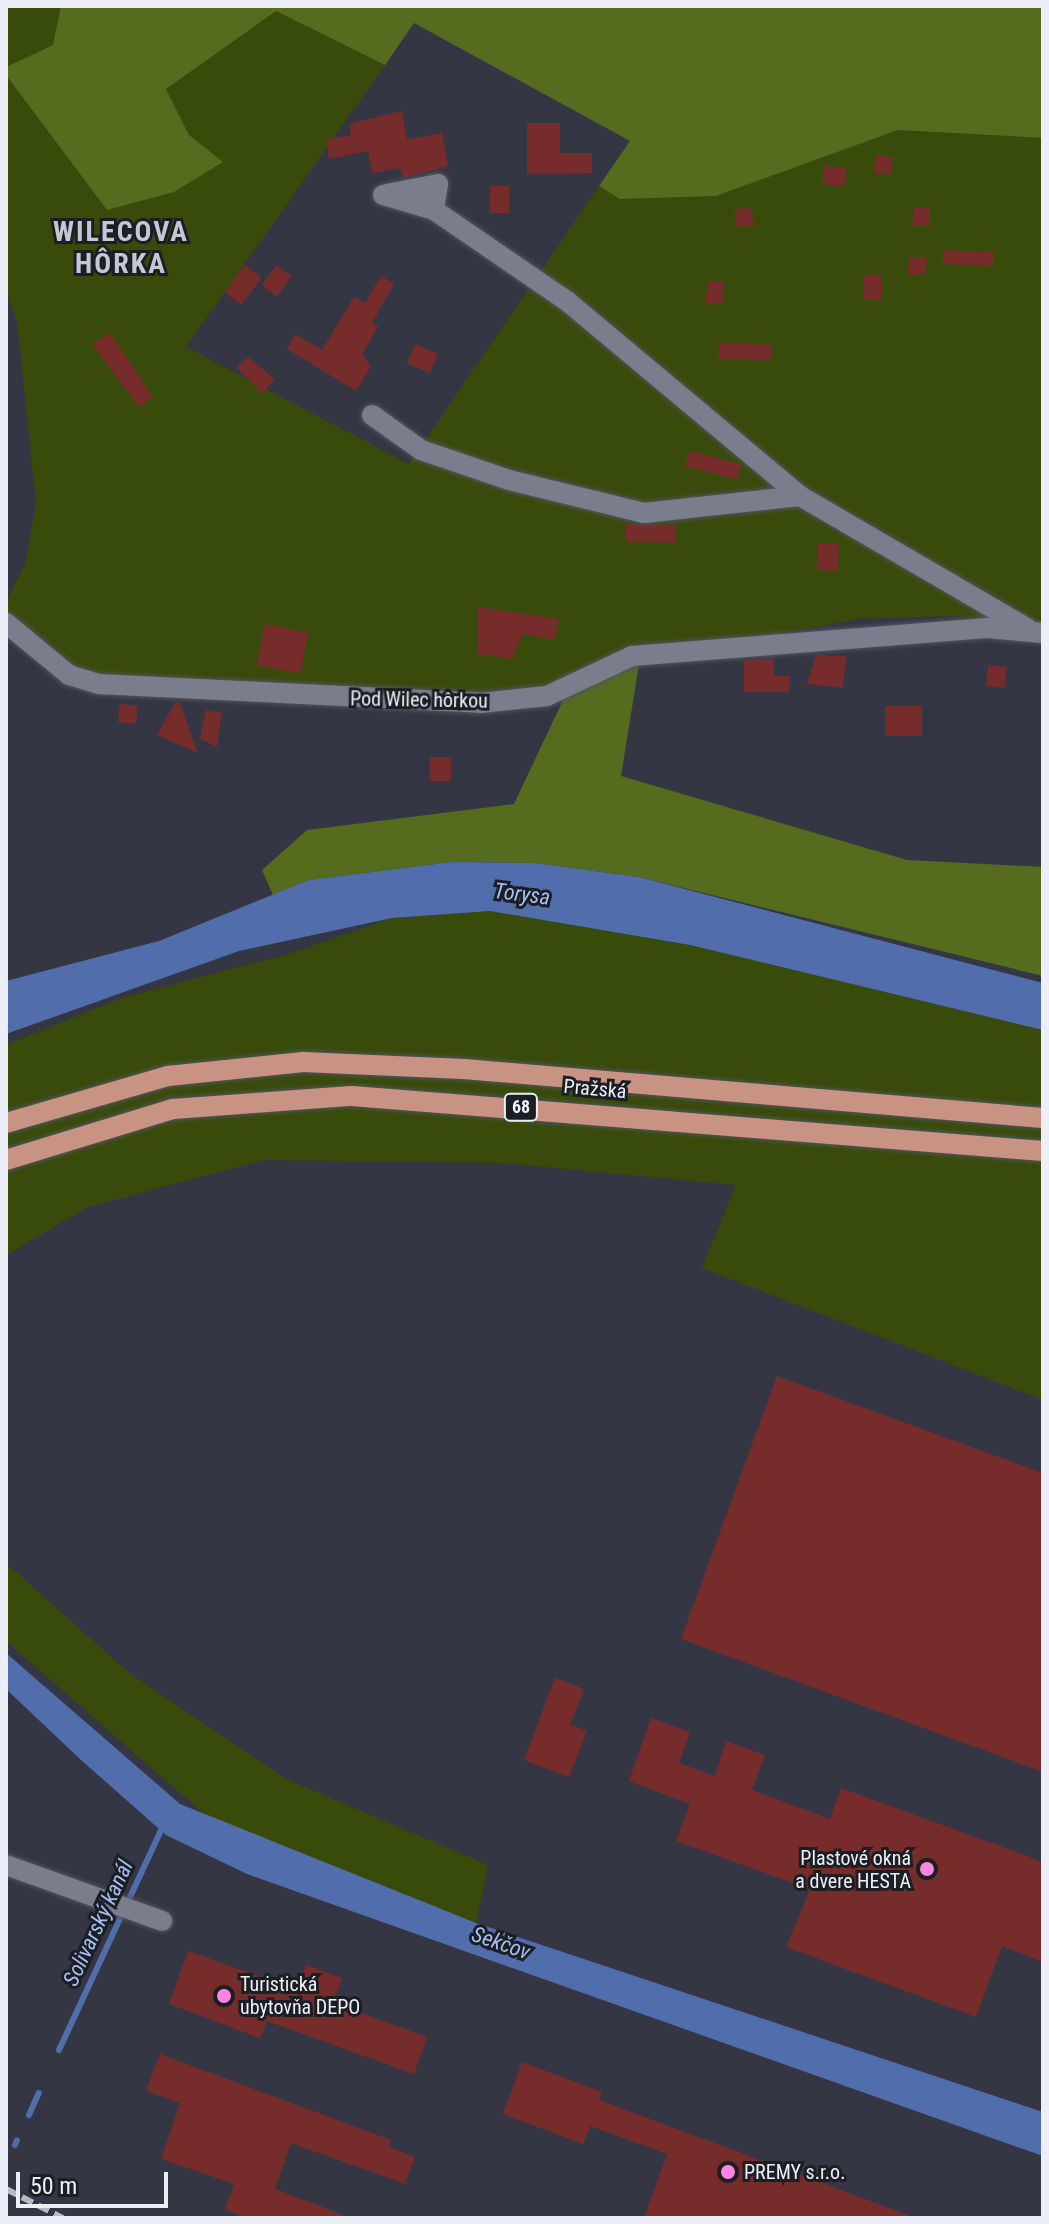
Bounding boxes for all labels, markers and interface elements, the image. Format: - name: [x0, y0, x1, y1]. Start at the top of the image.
- district label: WILECOVA HÔRKA: [53, 215, 189, 281]
- street label: Pod Wilec hôrkou: [350, 687, 488, 713]
- water label: Torysa: [492, 877, 552, 911]
- street label: Pražská: [563, 1074, 627, 1104]
- road number: 68: [503, 1093, 539, 1121]
- place label: Plastové okná a dvere HESTA: [795, 1846, 911, 1893]
- water label: Solivarský kanál: [57, 1856, 139, 1990]
- marker: Plastové okná a dvere HESTA: [918, 1860, 936, 1878]
- water label: Sekčov: [468, 1921, 534, 1965]
- place label: Turistická ubytovňa DEPO: [240, 1972, 360, 2019]
- marker: Turistická ubytovňa DEPO: [215, 1987, 233, 2005]
- scale bar: [20, 2156, 172, 2206]
- place label: PREMY s.r.o.: [744, 2160, 845, 2184]
- marker: PREMY s.r.o.: [719, 2163, 737, 2181]
- text: 50 m: [30, 2172, 77, 2200]

